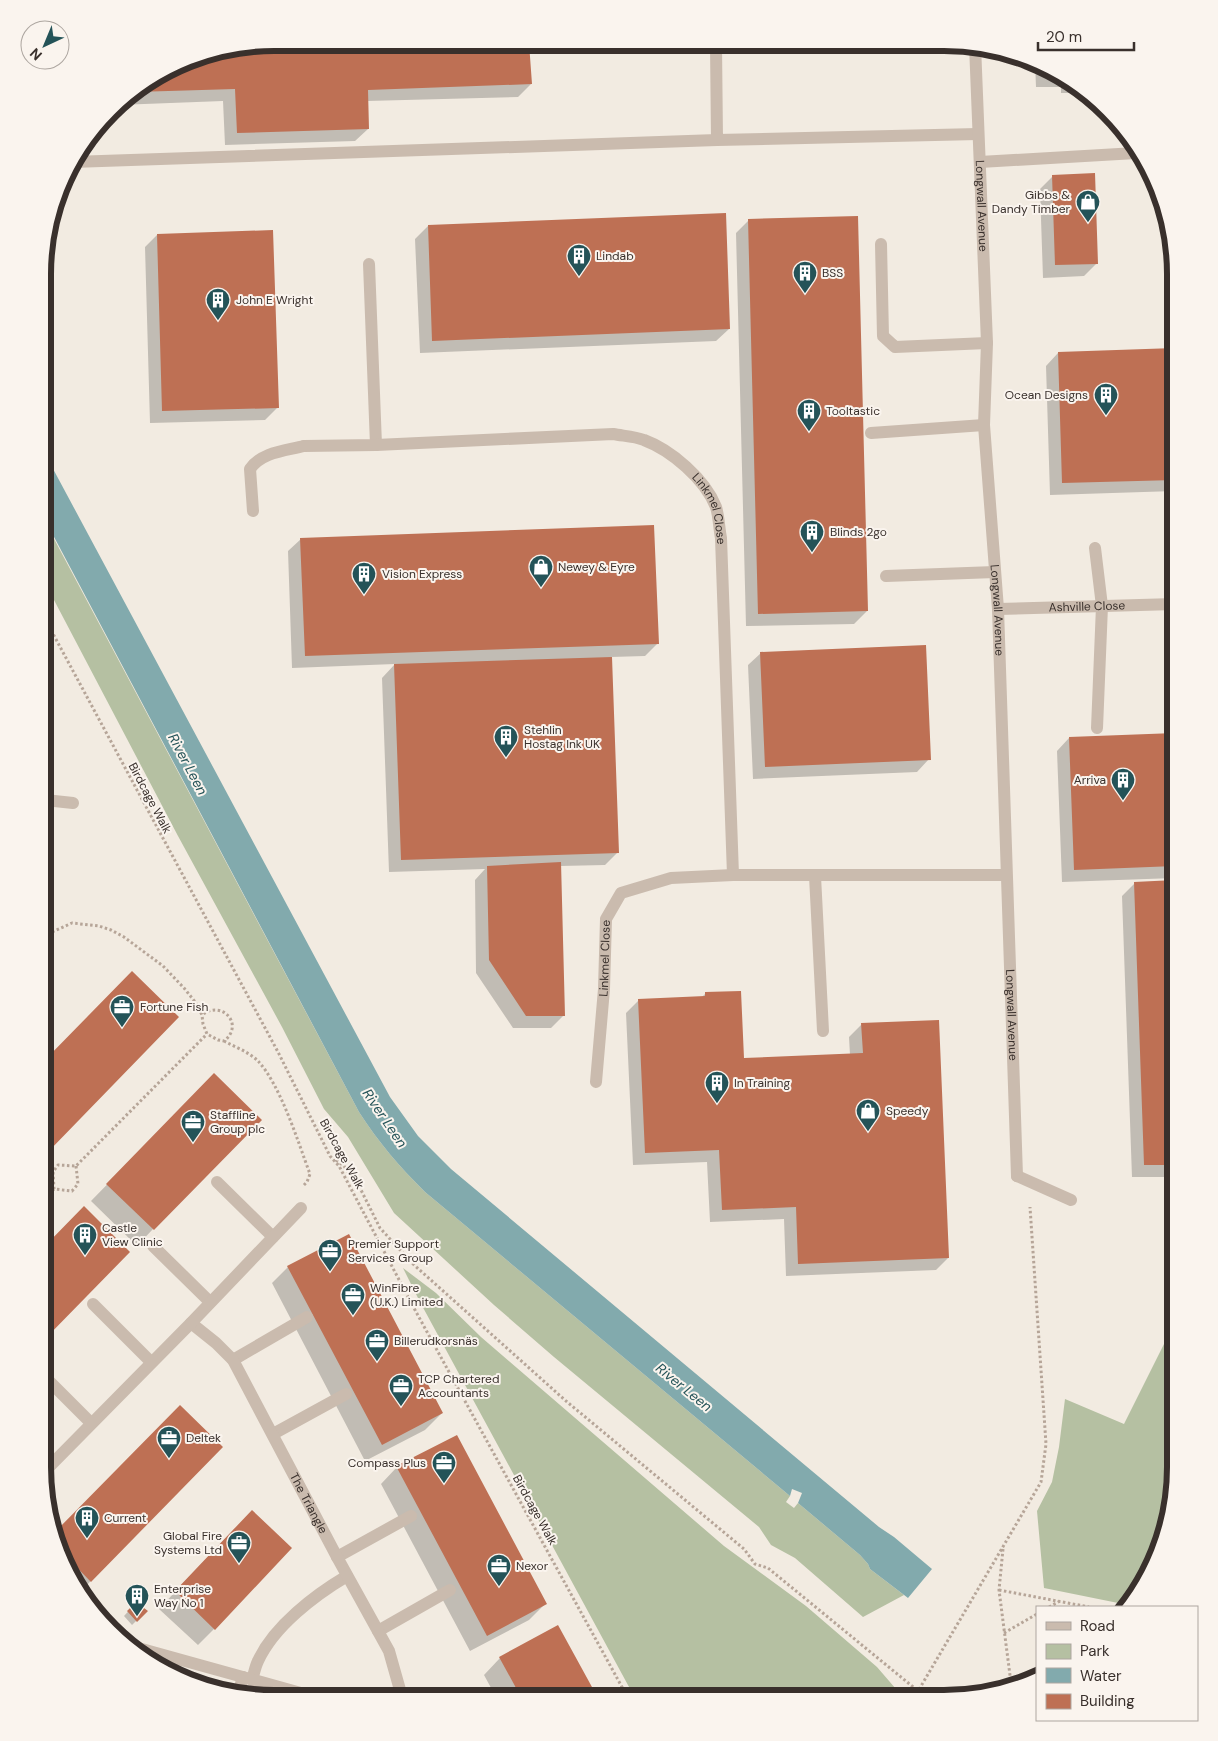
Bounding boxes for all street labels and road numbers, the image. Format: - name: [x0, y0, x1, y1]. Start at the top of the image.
- street label: Longwall Avenue: [972, 160, 991, 252]
- street label: Linkmel Close: [688, 469, 729, 545]
- street label: Longwall Avenue: [987, 564, 1008, 656]
- street label: Ashville Close: [1048, 597, 1126, 616]
- street label: Birdcage Walk: [125, 760, 175, 836]
- street label: Linkmel Close: [595, 920, 614, 997]
- street label: Longwall Avenue: [1002, 969, 1021, 1061]
- street label: Birdcage Walk: [316, 1116, 368, 1192]
- street label: The Triangle: [286, 1470, 331, 1537]
- street label: Birdcage Walk: [509, 1472, 561, 1548]

